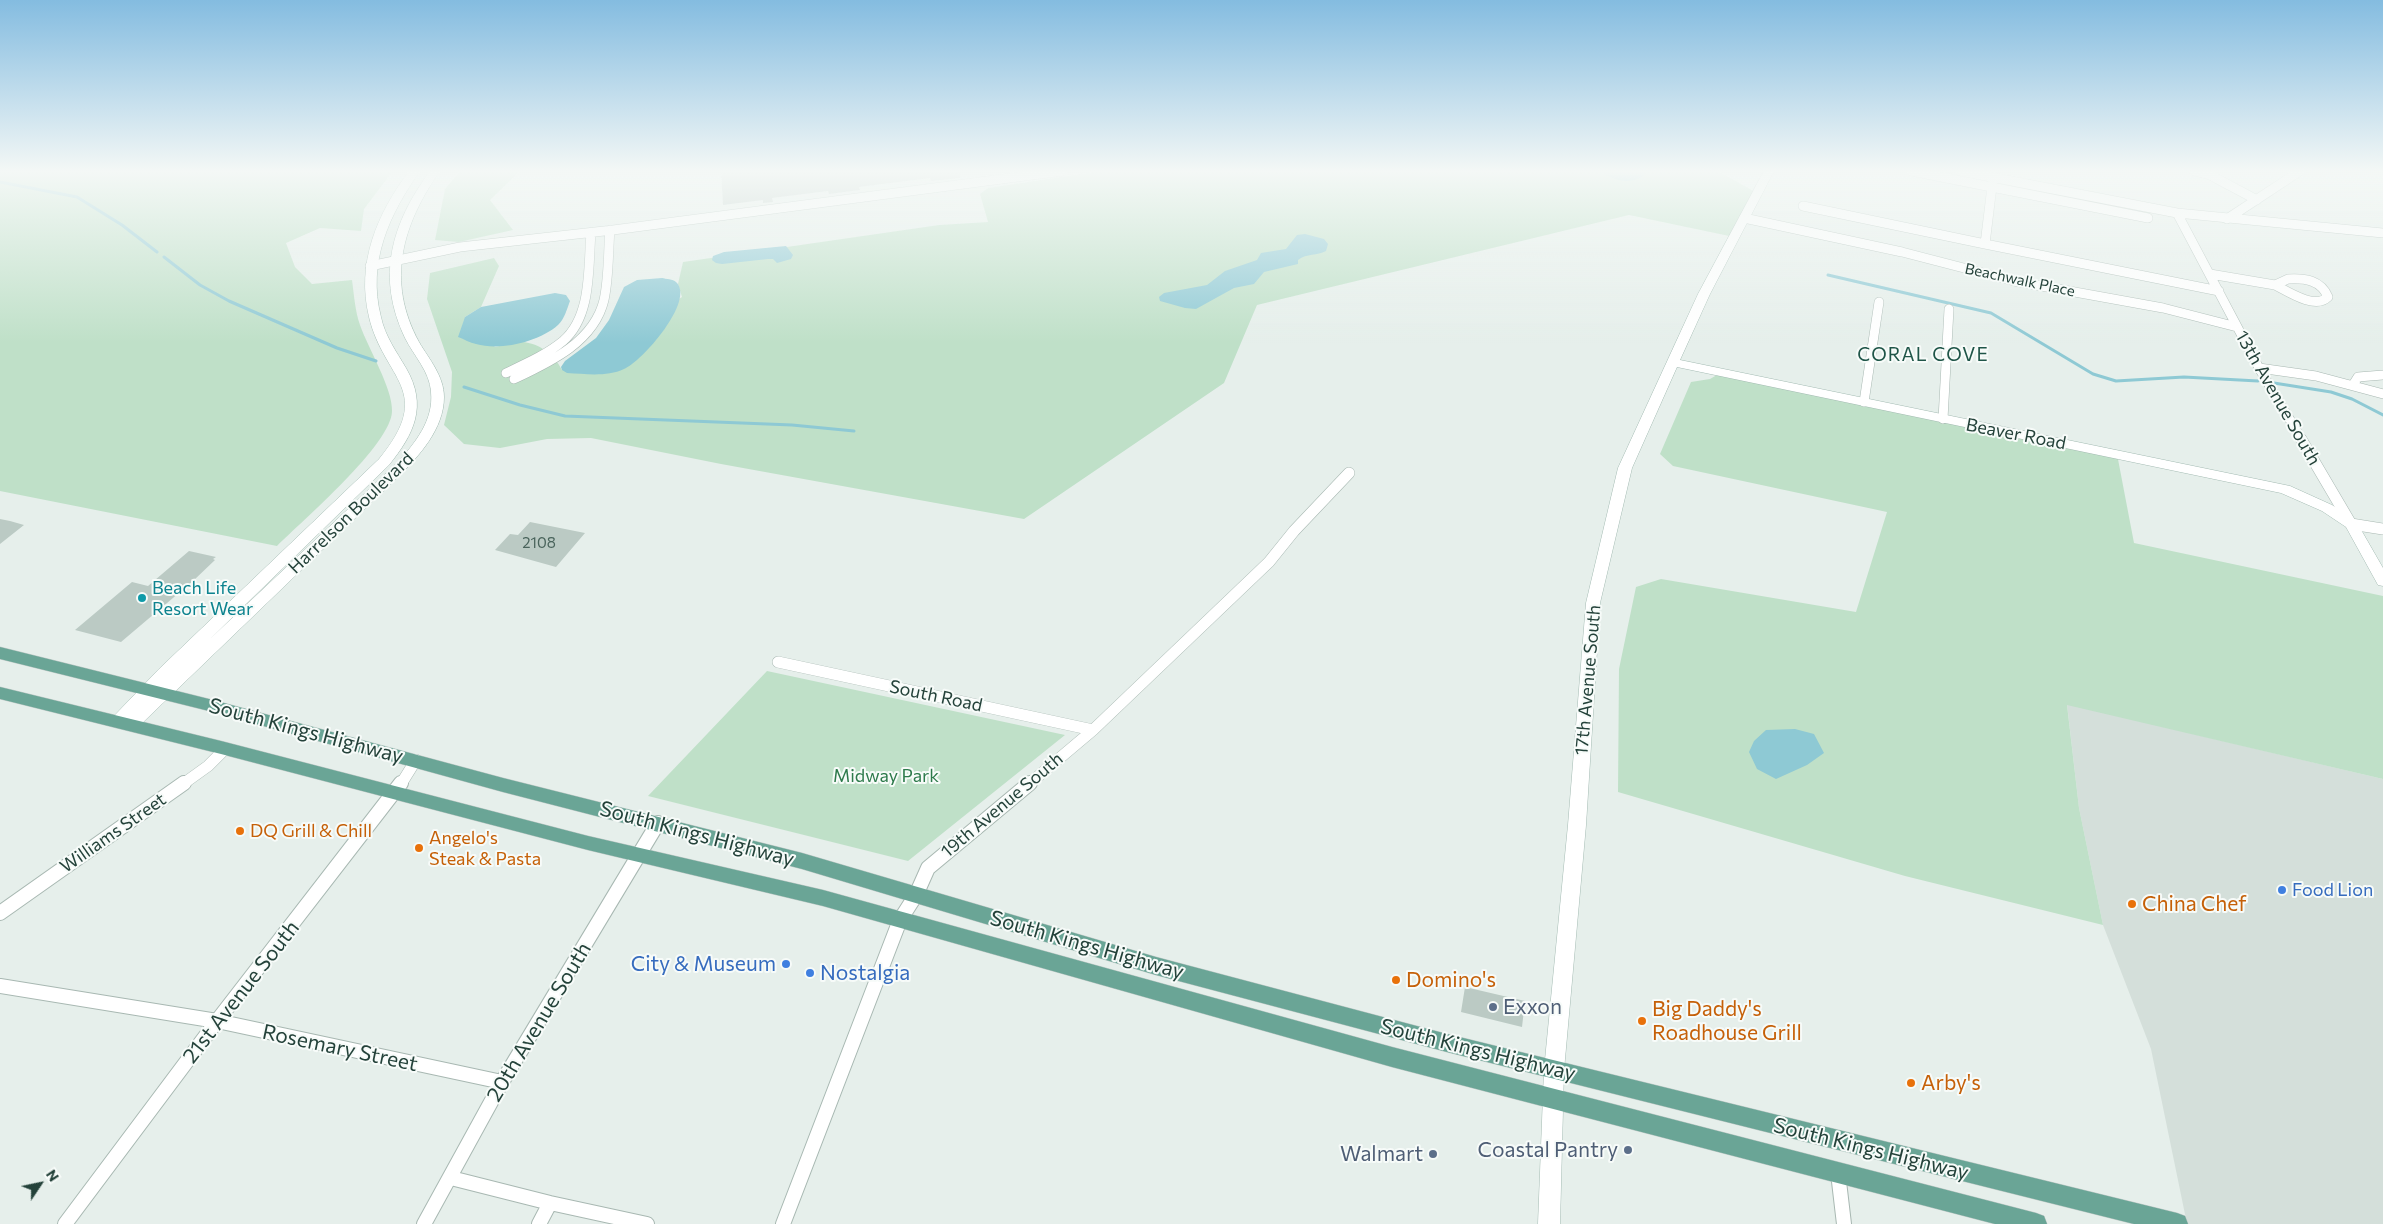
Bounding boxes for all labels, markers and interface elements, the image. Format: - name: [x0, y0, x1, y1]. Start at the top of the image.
- street label: Beachwalk Place: [1963, 260, 2077, 300]
- street label: 13th Avenue South: [2231, 327, 2325, 469]
- district label: CORAL COVE: [1856, 344, 1990, 366]
- street label: Beaver Road: [1964, 414, 2068, 454]
- street label: Harrelson Boulevard: [284, 448, 418, 578]
- house number: 2108: [522, 534, 556, 552]
- place label: Beach Life Resort Wear: [152, 577, 253, 620]
- marker: Beach Life Resort Wear: [136, 592, 148, 604]
- street label: 17th Avenue South: [1571, 604, 1605, 756]
- street label: South Road: [888, 676, 984, 716]
- street label: South Kings Highway: [206, 693, 406, 769]
- street label: 19th Avenue South: [937, 748, 1067, 862]
- park label: Midway Park: [833, 765, 939, 787]
- street label: Williams Street: [56, 788, 170, 878]
- street label: South Kings Highway: [597, 796, 797, 872]
- place label: DQ Grill & Chill: [250, 820, 372, 842]
- marker: DQ Grill & Chill: [234, 825, 246, 837]
- place label: Angelo's Steak & Pasta: [429, 827, 541, 870]
- marker: Angelo's Steak & Pasta: [413, 842, 425, 854]
- place label: Food Lion: [2292, 879, 2373, 901]
- marker: Food Lion: [2276, 884, 2288, 896]
- place label: China Chef: [2142, 891, 2246, 917]
- marker: China Chef: [2126, 898, 2138, 910]
- street label: South Kings Highway: [987, 905, 1187, 985]
- street label: 21st Avenue South: [178, 916, 304, 1068]
- street label: 20th Avenue South: [482, 938, 596, 1106]
- place label: City & Museum: [631, 951, 776, 977]
- marker: City & Museum: [780, 958, 792, 970]
- place label: Nostalgia: [820, 960, 910, 986]
- marker: Nostalgia: [804, 967, 816, 979]
- place label: Domino's: [1406, 967, 1496, 993]
- marker: Domino's: [1390, 974, 1402, 986]
- place label: Exxon: [1503, 994, 1562, 1020]
- place label: Big Daddy's Roadhouse Grill: [1652, 996, 1802, 1046]
- marker: Exxon: [1487, 1001, 1499, 1013]
- street label: South Kings Highway: [1378, 1014, 1578, 1086]
- marker: Big Daddy's Roadhouse Grill: [1636, 1015, 1648, 1027]
- street label: Rosemary Street: [260, 1019, 420, 1077]
- place label: Arby's: [1921, 1070, 1981, 1096]
- marker: Arby's: [1905, 1077, 1917, 1089]
- street label: South Kings Highway: [1771, 1113, 1971, 1185]
- place label: Coastal Pantry: [1478, 1137, 1618, 1163]
- place label: Walmart: [1340, 1141, 1423, 1167]
- marker: Coastal Pantry: [1622, 1144, 1634, 1156]
- marker: Walmart: [1427, 1148, 1439, 1160]
- north arrow: [15, 1159, 65, 1209]
- text: N: [43, 1166, 63, 1184]

